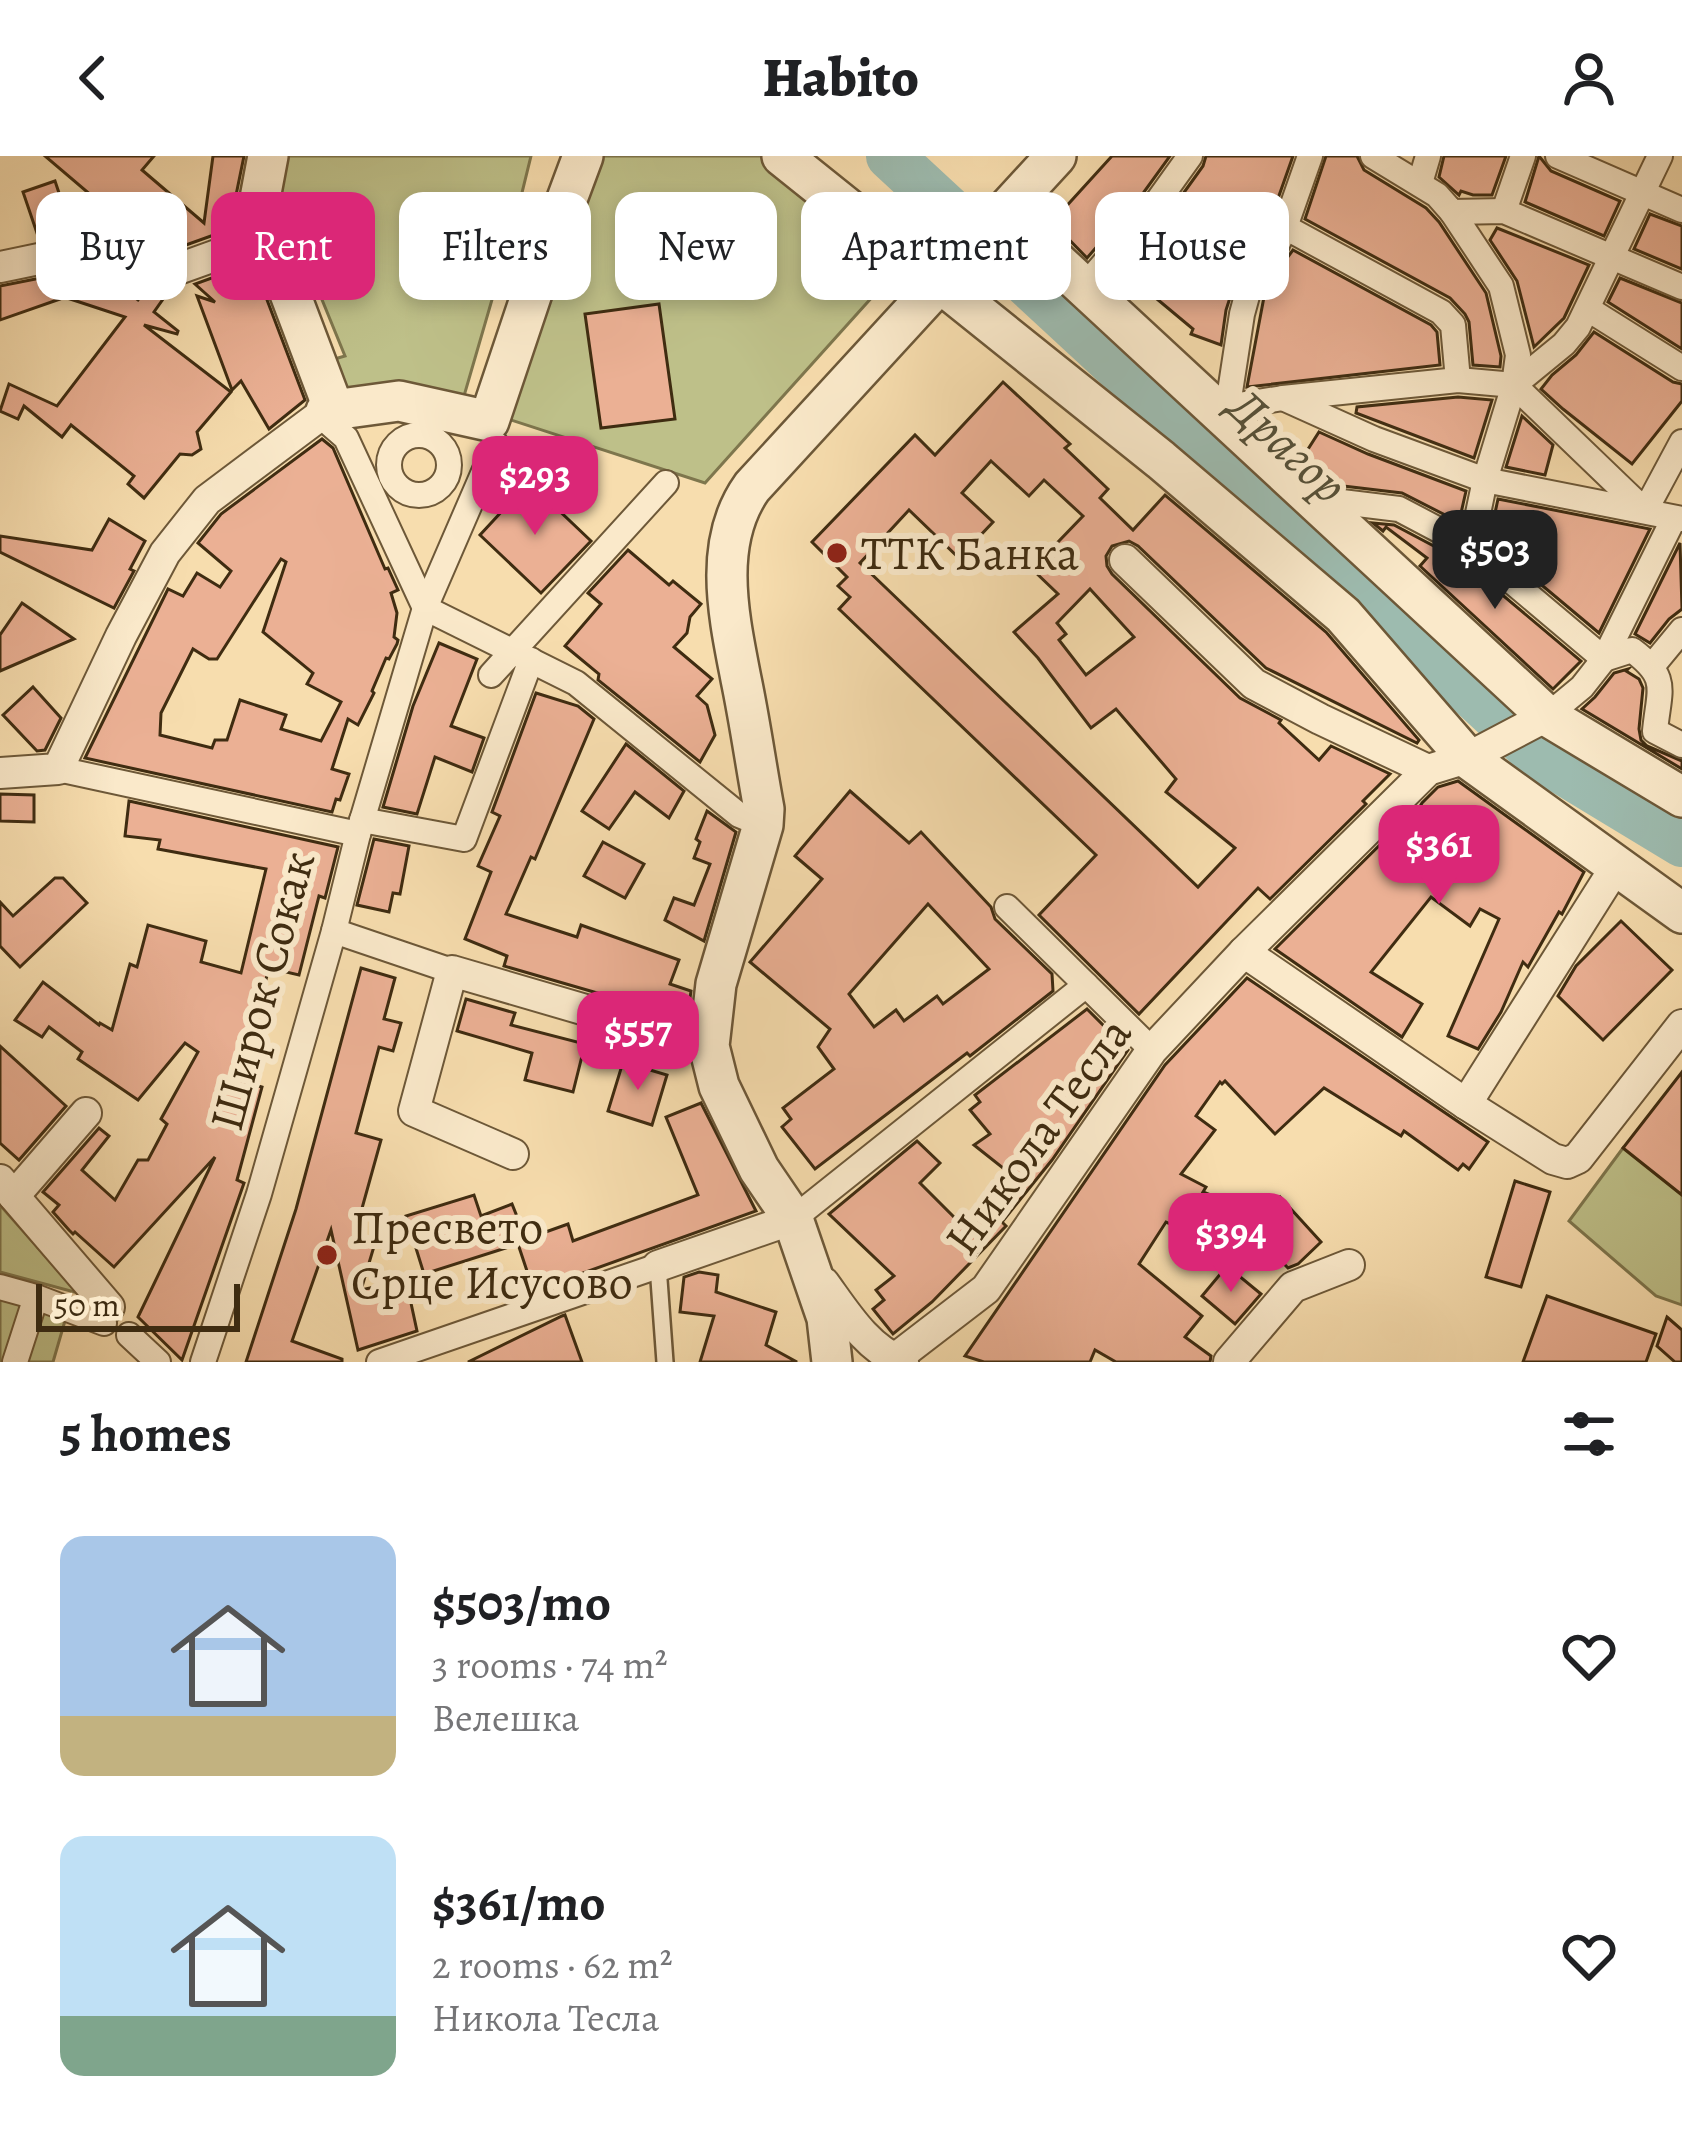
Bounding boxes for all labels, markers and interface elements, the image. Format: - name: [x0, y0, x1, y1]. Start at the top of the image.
- text: Habito: [763, 41, 919, 115]
- icon: back: [60, 45, 126, 111]
- icon: person: [1556, 45, 1622, 111]
- chip: Buy: [36, 192, 187, 300]
- chip: Rent: [211, 192, 375, 300]
- chip: Filters: [399, 192, 591, 300]
- chip: New: [615, 192, 777, 300]
- chip: Apartment: [801, 192, 1071, 300]
- chip: House: [1095, 192, 1289, 300]
- water label: Драгор: [1211, 371, 1363, 519]
- pin: $293: [464, 436, 606, 538]
- text: $293: [499, 448, 571, 501]
- pin: $503: [1424, 510, 1566, 612]
- place label: ТТК Банка: [861, 520, 1079, 586]
- text: $503: [1459, 522, 1531, 575]
- marker: ТТК Банка: [824, 540, 850, 566]
- pin: $361: [1368, 805, 1510, 907]
- text: $361: [1405, 817, 1473, 870]
- street label: Широк Сокак: [193, 844, 331, 1138]
- pin: $557: [567, 991, 709, 1093]
- text: $557: [604, 1003, 672, 1056]
- street label: Никола Тесла: [929, 1004, 1147, 1268]
- pin: $394: [1160, 1193, 1302, 1295]
- place label: Пресвето Срце Исусово: [351, 1194, 633, 1315]
- text: $394: [1195, 1205, 1267, 1258]
- marker: Пресвето Срце Исусово: [314, 1242, 340, 1268]
- scale bar: [36, 1278, 240, 1331]
- text: 50 m: [54, 1282, 120, 1327]
- text: 5 homes: [60, 1399, 232, 1469]
- icon: filters: [1556, 1401, 1622, 1467]
- text: $503/mo: [432, 1568, 611, 1638]
- icon: home: [156, 1584, 300, 1728]
- icon: heart: [1556, 1623, 1622, 1689]
- text: 3 rooms · 74 m²: [432, 1638, 668, 1691]
- text: Велешка: [432, 1691, 579, 1744]
- text: $361/mo: [432, 1868, 606, 1938]
- icon: home: [156, 1884, 300, 2028]
- icon: heart: [1556, 1923, 1622, 1989]
- text: 2 rooms · 62 m²: [432, 1938, 672, 1991]
- text: Никола Тесла: [432, 1991, 659, 2044]

